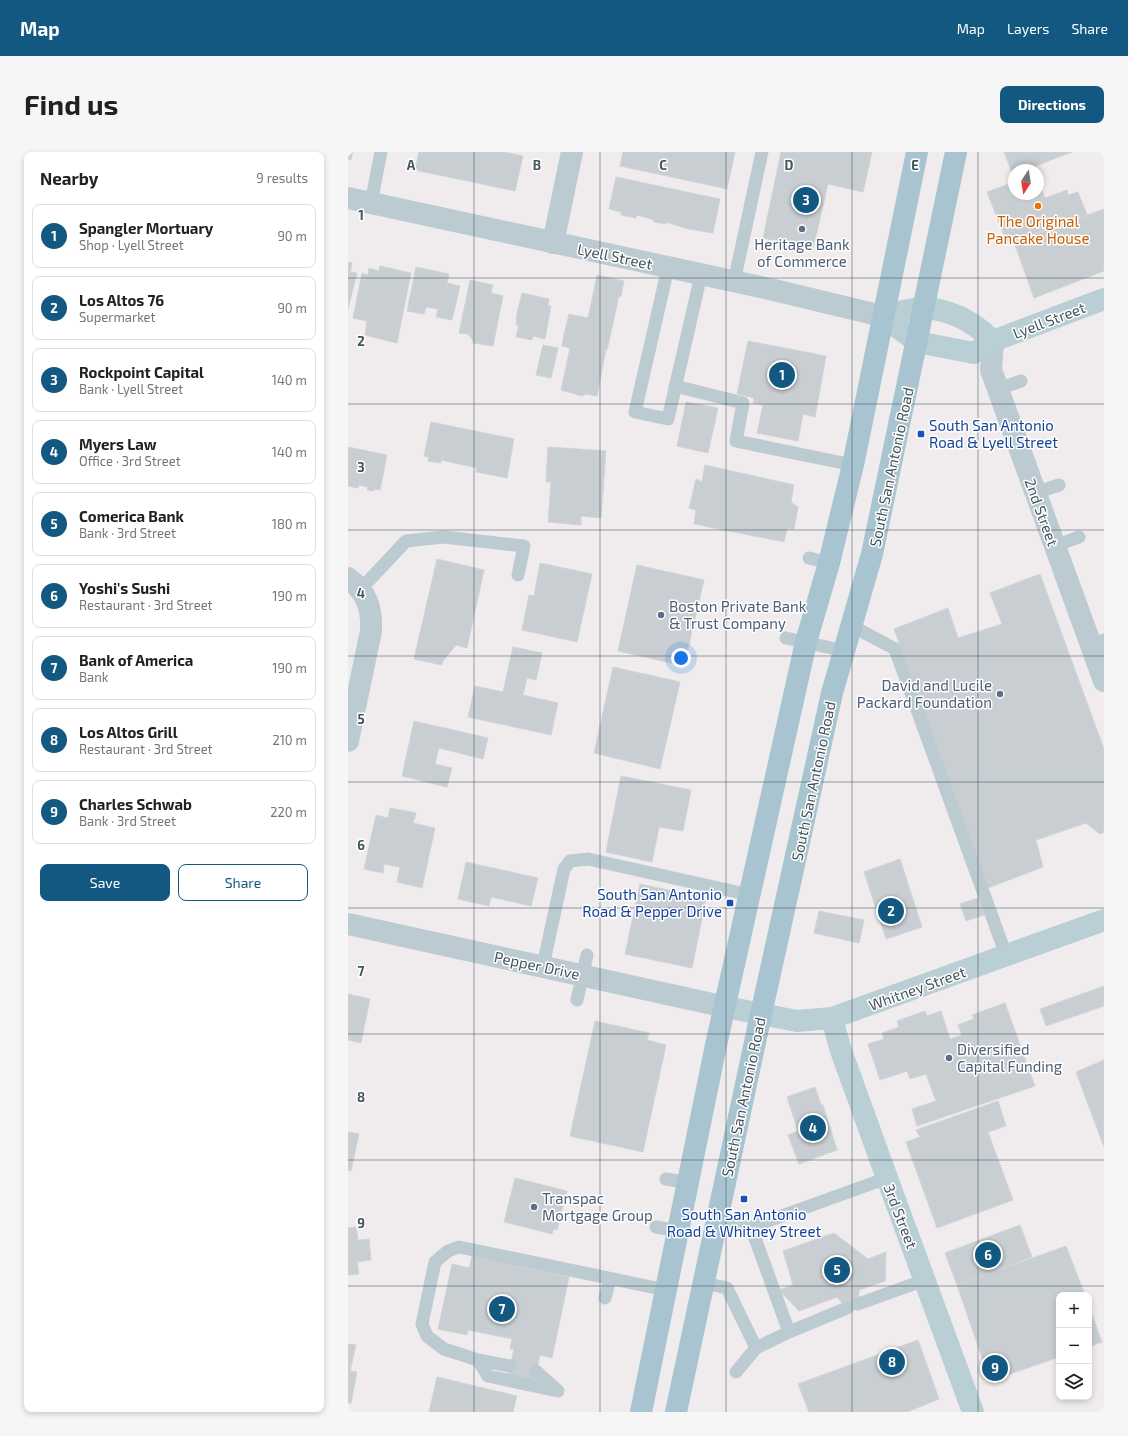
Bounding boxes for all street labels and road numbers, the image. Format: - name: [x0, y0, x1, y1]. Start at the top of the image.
- street label: Lyell Street: [576, 239, 654, 273]
- street label: Lyell Street: [1010, 298, 1088, 342]
- street label: South San Antonio Road: [865, 386, 917, 548]
- street label: 2nd Street: [1021, 476, 1063, 549]
- street label: South San Antonio Road: [787, 700, 839, 862]
- street label: Pepper Drive: [493, 947, 581, 983]
- street label: Whitney Street: [866, 962, 968, 1014]
- street label: South San Antonio Road: [717, 1016, 769, 1178]
- street label: 3rd Street: [880, 1181, 922, 1251]

